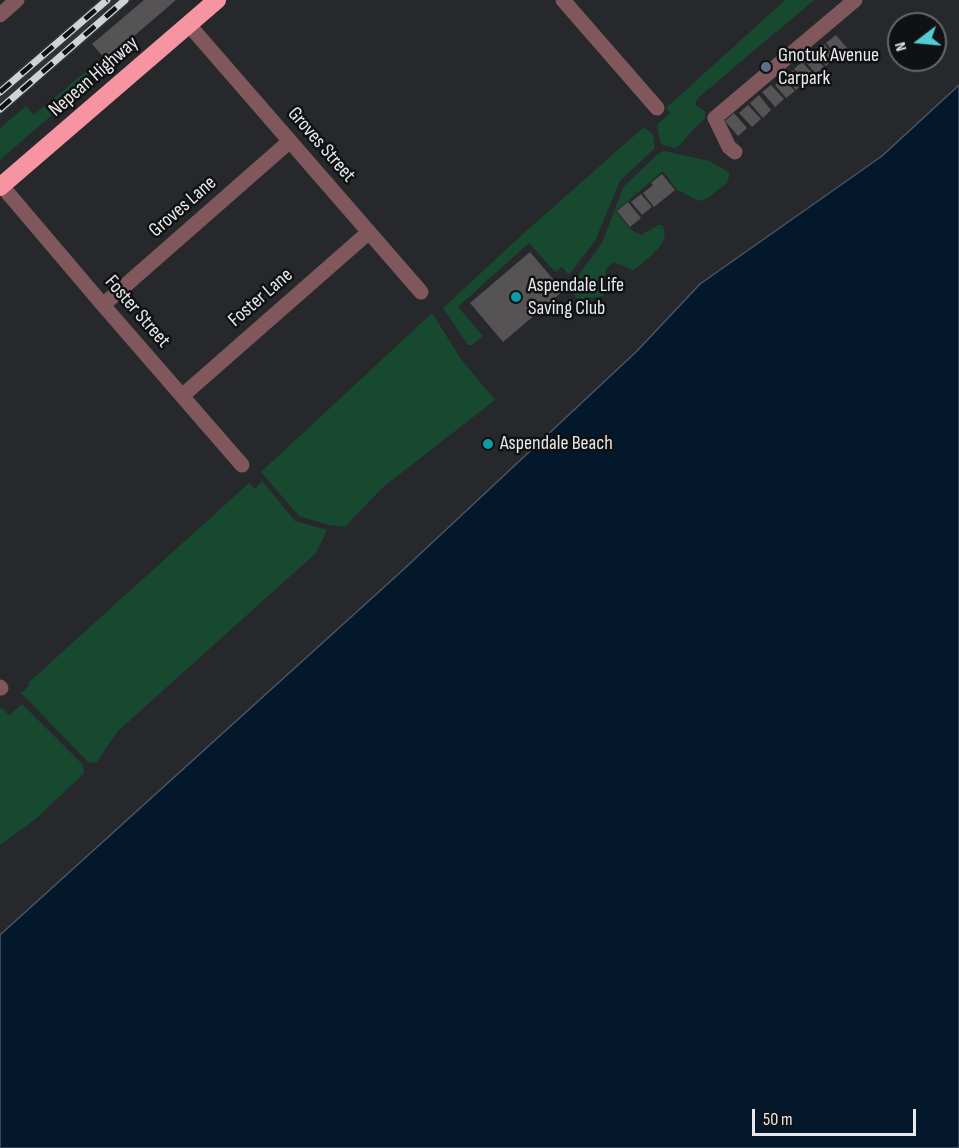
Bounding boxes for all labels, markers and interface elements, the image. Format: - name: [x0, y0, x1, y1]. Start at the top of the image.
- north arrow: [887, 12, 947, 72]
- street label: Nepean Highway: [44, 32, 144, 122]
- text: N: [891, 40, 911, 53]
- place label: Gnotuk Avenue Carpark: [778, 44, 879, 91]
- marker: Gnotuk Avenue Carpark: [759, 60, 773, 74]
- street label: Groves Street: [282, 103, 360, 187]
- street label: Groves Lane: [144, 171, 222, 243]
- street label: Foster Lane: [224, 264, 298, 332]
- street label: Foster Street: [99, 271, 175, 353]
- place label: Aspendale Life Saving Club: [528, 274, 624, 321]
- marker: Aspendale Life Saving Club: [509, 290, 523, 304]
- place label: Aspendale Beach: [500, 432, 613, 456]
- marker: Aspendale Beach: [481, 437, 495, 451]
- scale bar: [755, 1097, 918, 1135]
- text: 50 m: [763, 1109, 793, 1130]

